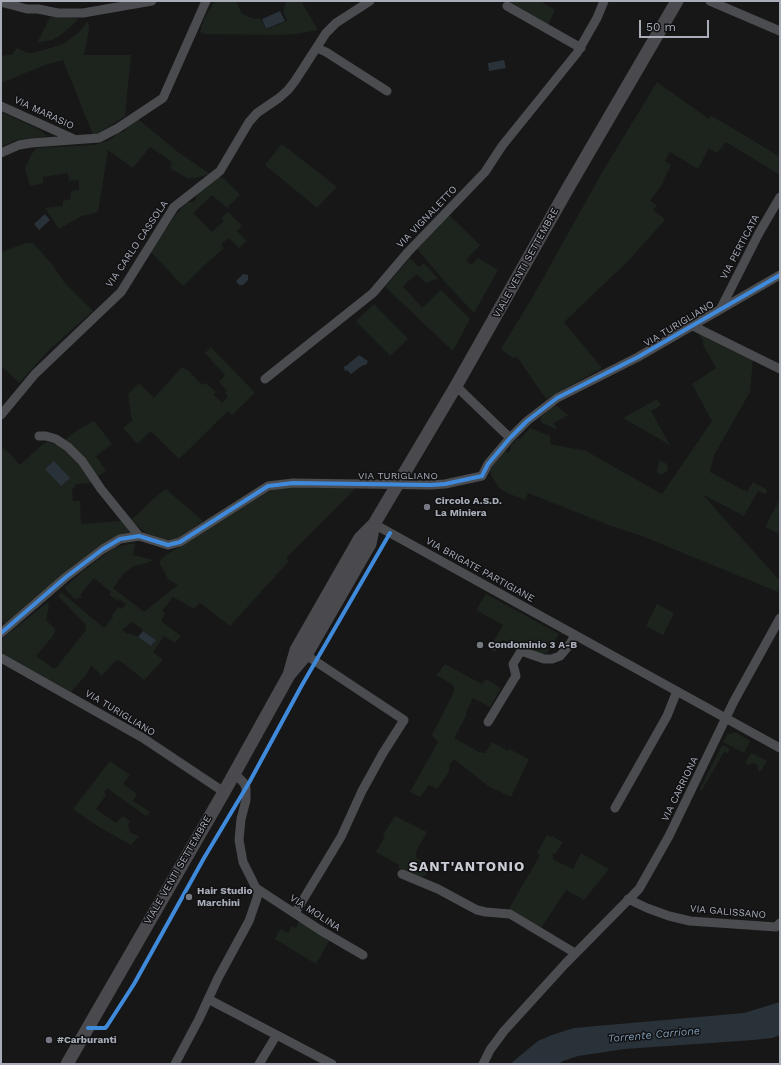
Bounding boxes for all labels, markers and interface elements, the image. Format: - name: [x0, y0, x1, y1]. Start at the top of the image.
- scale bar: [641, 12, 711, 38]
- text: 50 m: [646, 20, 676, 34]
- street label: VIA MARASIO: [12, 94, 76, 132]
- street label: VIA VIGNALETTO: [394, 183, 460, 251]
- street label: VIA CARLO CASSOLA: [103, 198, 171, 290]
- street label: VIALE VENTI SETTEMBRE: [491, 206, 561, 320]
- street label: VIA PERTICATA: [718, 213, 762, 281]
- street label: VIA TURIGLIANO: [642, 298, 716, 350]
- street label: VIA TURIGLIANO: [358, 470, 438, 482]
- place label: Circolo A.S.D. La Miniera: [435, 495, 502, 518]
- marker: Circolo A.S.D. La Miniera: [422, 502, 432, 512]
- street label: VIA BRIGATE PARTIGIANE: [423, 535, 537, 605]
- place label: Condominio 3 A-B: [488, 639, 577, 651]
- marker: Condominio 3 A-B: [475, 640, 485, 650]
- street label: VIA TURIGLIANO: [83, 687, 157, 739]
- street label: VIA CARRIONA: [659, 755, 701, 823]
- street label: VIALE VENTI SETTEMBRE: [142, 813, 214, 927]
- district label: SANT'ANTONIO: [409, 859, 525, 875]
- place label: Hair Studio Marchini: [197, 885, 252, 908]
- marker: Hair Studio Marchini: [184, 892, 194, 902]
- street label: VIA MOLINA: [287, 892, 343, 934]
- street label: VIA GALISSANO: [689, 903, 767, 921]
- water label: Torrente Carrione: [607, 1024, 701, 1046]
- place label: #Carburanti: [57, 1034, 117, 1046]
- marker: #Carburanti: [44, 1035, 54, 1045]

